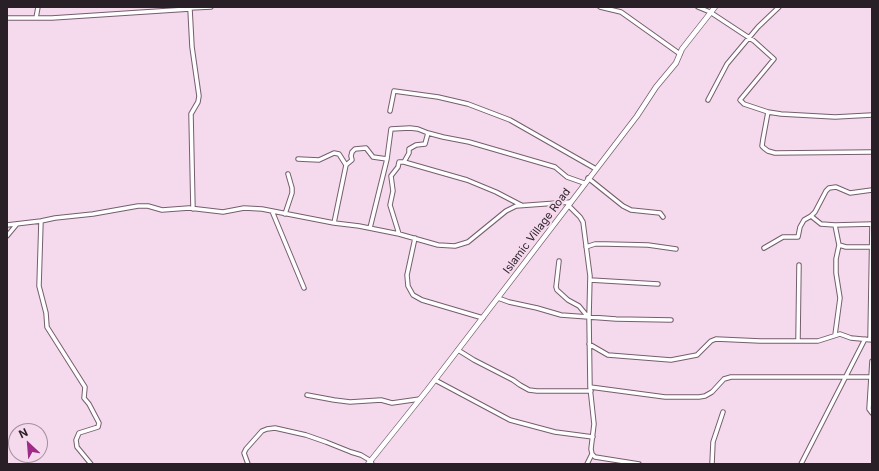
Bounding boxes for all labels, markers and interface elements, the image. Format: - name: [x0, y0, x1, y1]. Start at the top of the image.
- street label: Islamic Village Road: [500, 186, 574, 276]
- north arrow: [8, 423, 48, 463]
- text: N: [16, 425, 30, 441]

